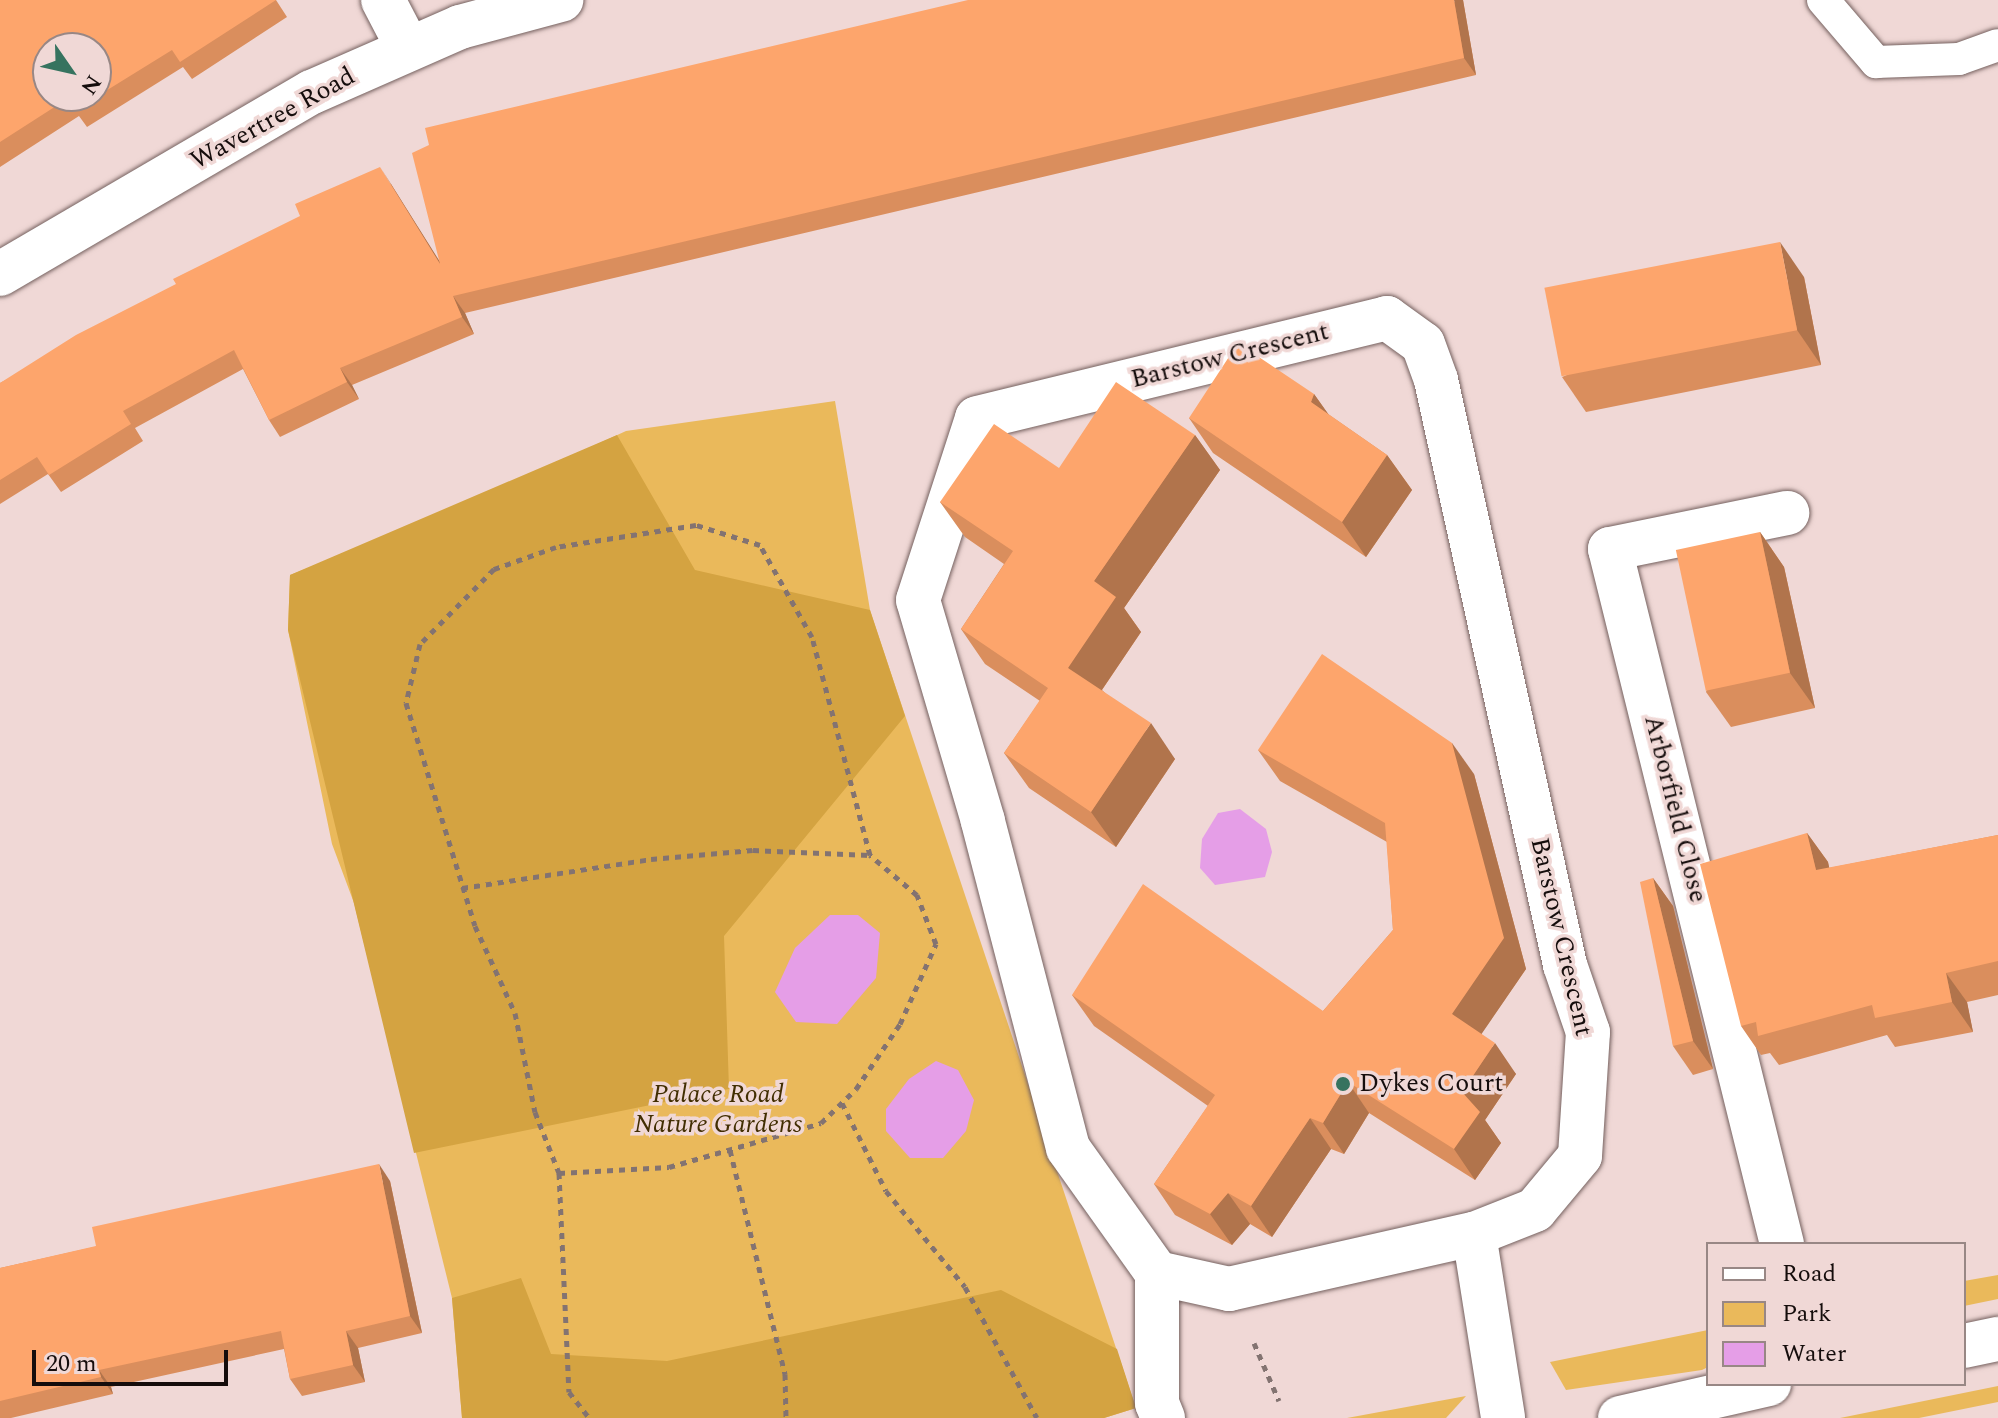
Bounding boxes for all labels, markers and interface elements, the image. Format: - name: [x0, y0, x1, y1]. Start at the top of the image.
- north arrow: [32, 32, 112, 112]
- street label: Wavertree Road: [185, 61, 361, 177]
- text: N: [72, 68, 109, 101]
- street label: Barstow Crescent: [1128, 316, 1332, 396]
- street label: Arborfield Close: [1637, 712, 1713, 906]
- street label: Barstow Crescent: [1523, 835, 1599, 1039]
- place label: Dykes Court: [1359, 1068, 1503, 1100]
- marker: Dykes Court: [1334, 1075, 1352, 1093]
- park label: Palace Road Nature Gardens: [634, 1079, 802, 1140]
- legend: [1706, 1242, 1966, 1386]
- text: Road: [1782, 1256, 1836, 1292]
- text: Park: [1782, 1296, 1832, 1332]
- scale bar: [36, 1334, 232, 1384]
- text: Water: [1782, 1336, 1846, 1372]
- text: 20 m: [46, 1346, 97, 1382]

